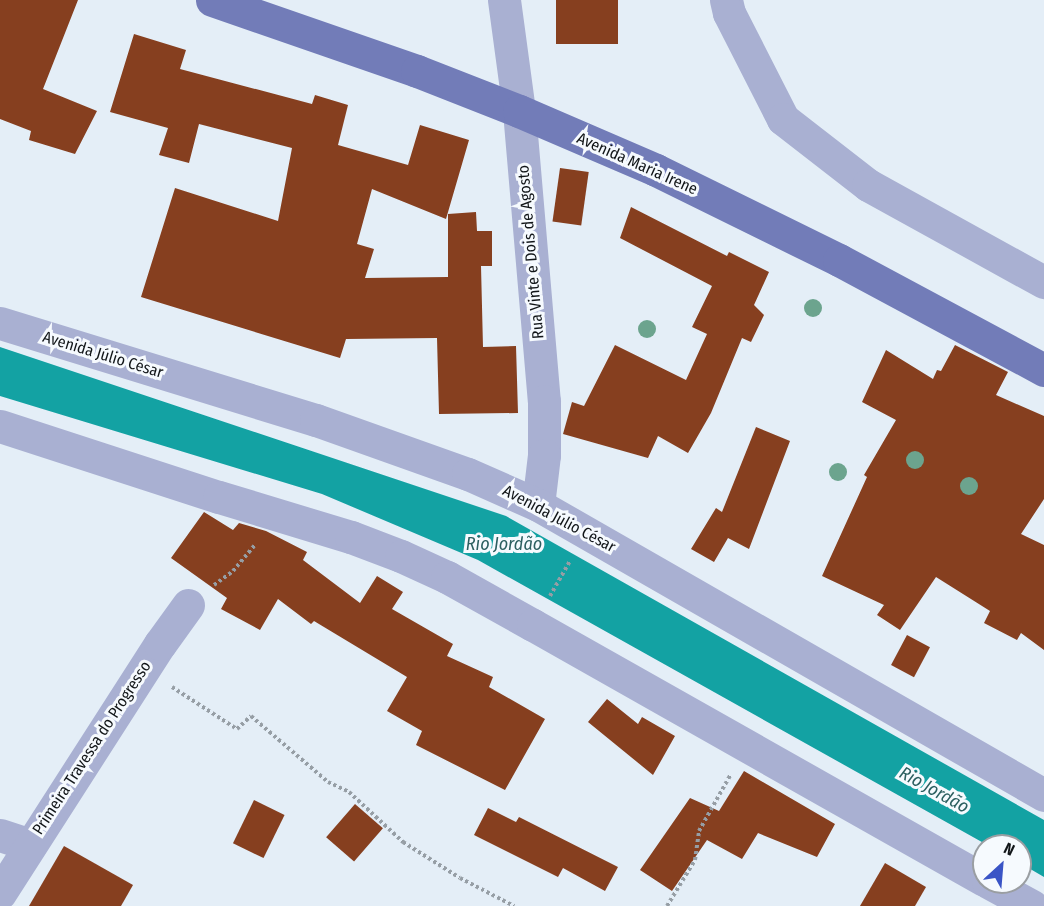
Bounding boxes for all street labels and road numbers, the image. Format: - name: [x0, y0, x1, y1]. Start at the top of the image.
- street label: Avenida Maria Irene: [574, 129, 700, 199]
- street label: Rua Vinte e Dois de Agosto: [514, 164, 548, 340]
- street label: Avenida Júlio César: [40, 328, 166, 382]
- street label: Avenida Júlio César: [499, 481, 619, 557]
- street label: Primeira Travessa do Progresso: [29, 658, 155, 838]

